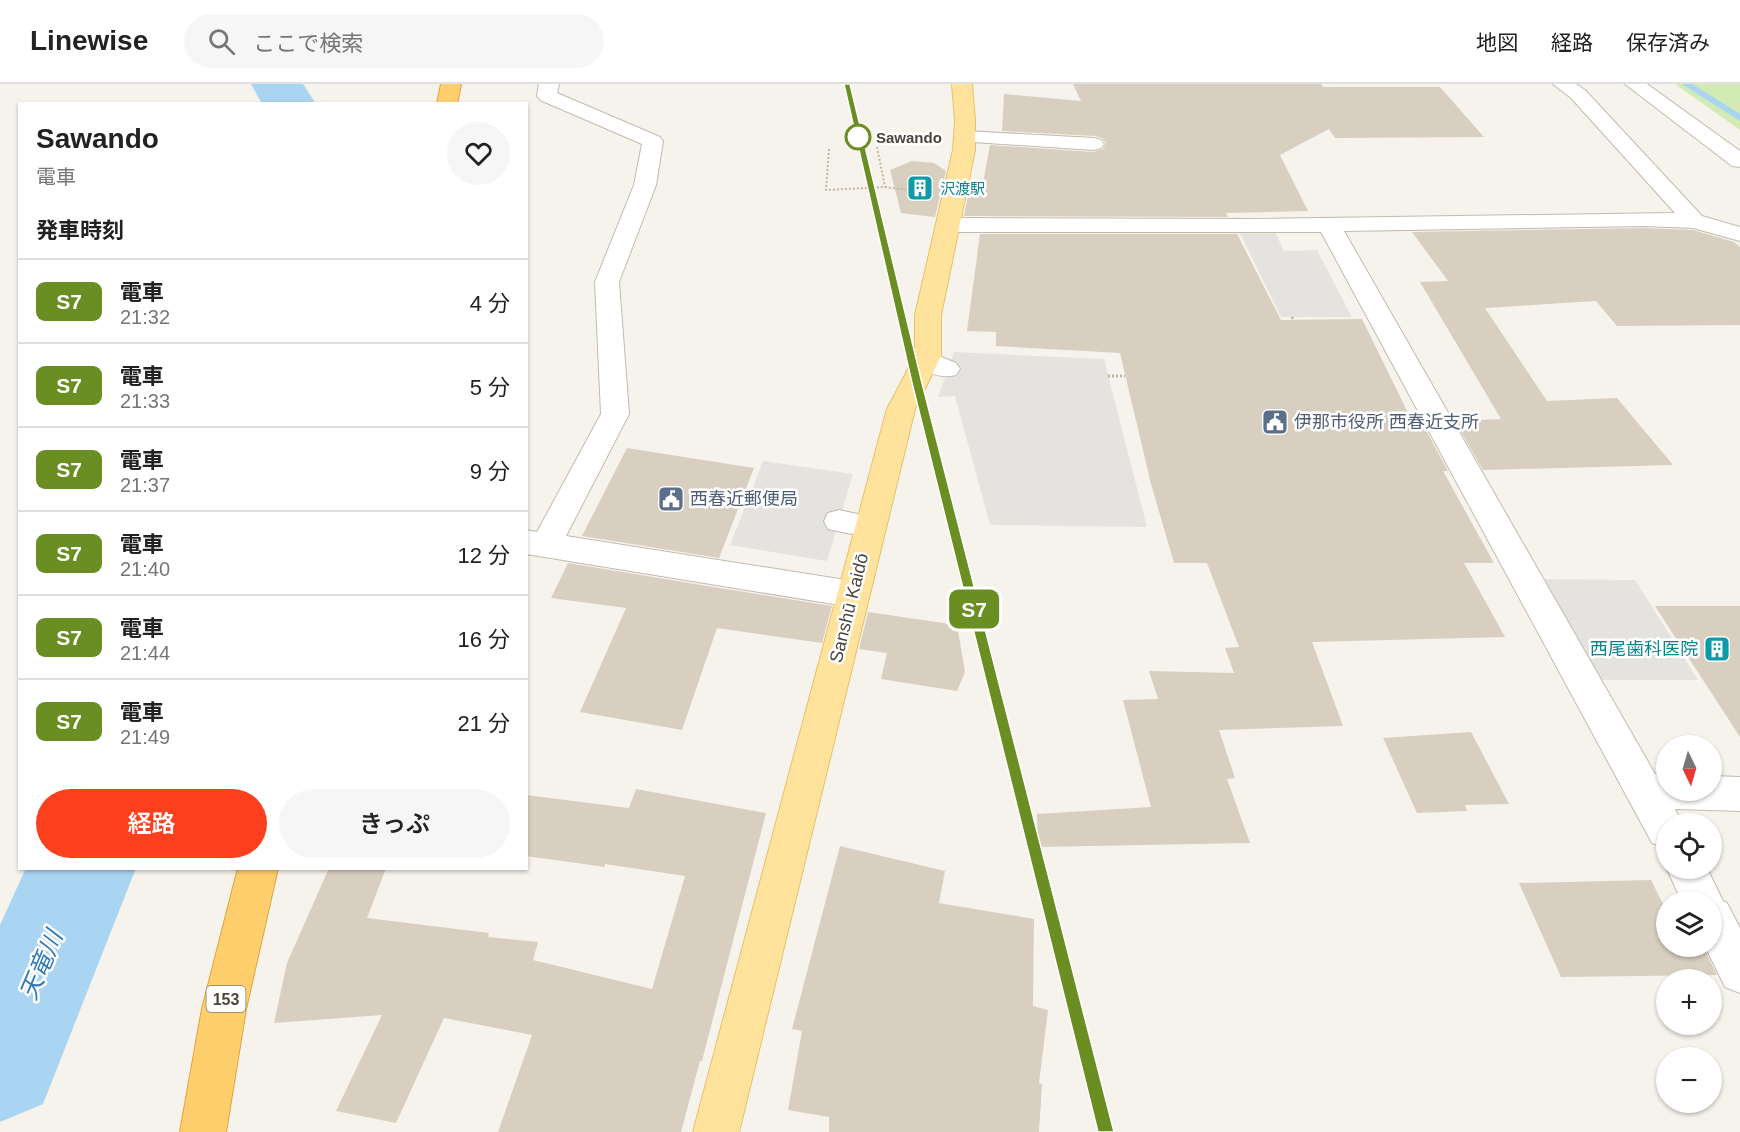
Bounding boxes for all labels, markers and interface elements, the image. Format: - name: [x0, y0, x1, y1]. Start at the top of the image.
- search box: [184, 14, 604, 68]
- text: Linewise: [30, 25, 148, 56]
- icon: search: [205, 25, 238, 58]
- text: ここで検索: [253, 31, 363, 56]
- text: 地図: [1476, 31, 1518, 54]
- text: 経路: [1551, 31, 1593, 54]
- text: 保存済み: [1626, 31, 1710, 54]
- button: heart: [447, 122, 510, 185]
- text: Sawando: [36, 123, 159, 154]
- marker: Sawando: [845, 124, 871, 150]
- place label: Sawando: [876, 129, 942, 146]
- text: 電車: [36, 166, 76, 188]
- building icon: 沢渡駅: [905, 173, 935, 203]
- place label: 沢渡駅: [940, 180, 985, 197]
- text: 発車時刻: [36, 218, 124, 243]
- text: 電車: [120, 280, 164, 305]
- text: S7: [56, 290, 82, 313]
- text: 4 分: [470, 291, 510, 316]
- text: 21:32: [120, 306, 170, 328]
- text: 電車: [120, 364, 164, 389]
- text: S7: [56, 374, 82, 397]
- text: 5 分: [470, 375, 510, 400]
- text: 21:33: [120, 390, 170, 412]
- public building icon: 伊那市役所 西春近支所: [1260, 407, 1290, 437]
- place label: 伊那市役所 西春近支所: [1294, 412, 1479, 432]
- text: 電車: [120, 448, 164, 473]
- text: S7: [56, 458, 82, 481]
- text: 9 分: [470, 459, 510, 484]
- text: 21:37: [120, 474, 170, 496]
- public building icon: 西春近郵便局: [656, 484, 686, 514]
- place label: 西春近郵便局: [690, 489, 798, 509]
- text: 電車: [120, 532, 164, 557]
- text: S7: [56, 542, 82, 565]
- text: 12 分: [457, 543, 510, 568]
- street label: Sanshū Kaidō: [826, 551, 872, 665]
- text: 21:40: [120, 558, 170, 580]
- line badge: S7: [947, 590, 1001, 628]
- text: S7: [961, 598, 987, 621]
- text: 電車: [120, 616, 164, 641]
- text: S7: [56, 626, 82, 649]
- text: 16 分: [457, 627, 510, 652]
- building icon: 西尾歯科医院: [1702, 634, 1732, 664]
- place label: 西尾歯科医院: [1590, 639, 1698, 659]
- text: 21:44: [120, 642, 170, 664]
- text: 電車: [120, 700, 164, 725]
- text: S7: [56, 710, 82, 733]
- text: 21 分: [457, 711, 510, 736]
- text: 21:49: [120, 726, 170, 748]
- north arrow: [1656, 735, 1722, 801]
- map controls: [1656, 735, 1722, 1113]
- button: 経路: [36, 789, 267, 858]
- button: きっぷ: [279, 789, 510, 858]
- button: locate: [1656, 813, 1722, 879]
- button: layers: [1656, 891, 1722, 957]
- water label: 天竜川: [15, 924, 69, 1003]
- button: +: [1656, 969, 1722, 1035]
- road number: 153: [206, 986, 246, 1012]
- button: −: [1656, 1047, 1722, 1113]

